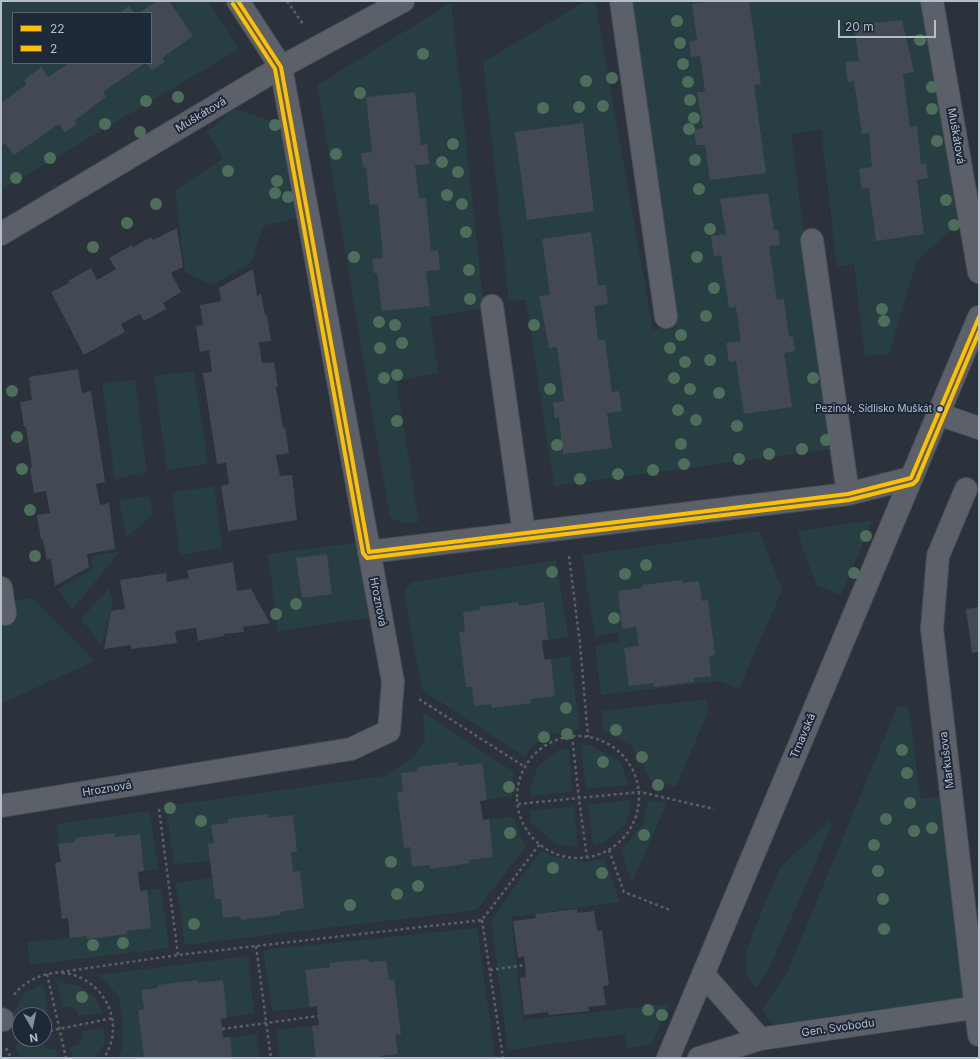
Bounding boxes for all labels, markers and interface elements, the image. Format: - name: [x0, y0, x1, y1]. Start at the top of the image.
- legend: [12, 12, 152, 64]
- scale bar: [840, 12, 938, 38]
- text: 20 m: [845, 19, 874, 34]
- text: 22: [50, 21, 65, 36]
- text: 2: [50, 41, 57, 56]
- street label: Muškátová: [173, 95, 229, 135]
- street label: Muškátová: [945, 107, 967, 165]
- place label: Pezinok, Sídlisko Muškát: [815, 403, 932, 415]
- marker: Pezinok, Sídlisko Muškát: [935, 404, 945, 414]
- street label: Hroznová: [367, 576, 389, 628]
- street label: Trnavská: [788, 712, 818, 760]
- street label: Markušova: [937, 731, 957, 789]
- street label: Hroznová: [81, 779, 133, 799]
- north arrow: [12, 1007, 52, 1047]
- street label: Gen. Svobodu: [801, 1016, 875, 1040]
- text: N: [28, 1030, 39, 1045]

